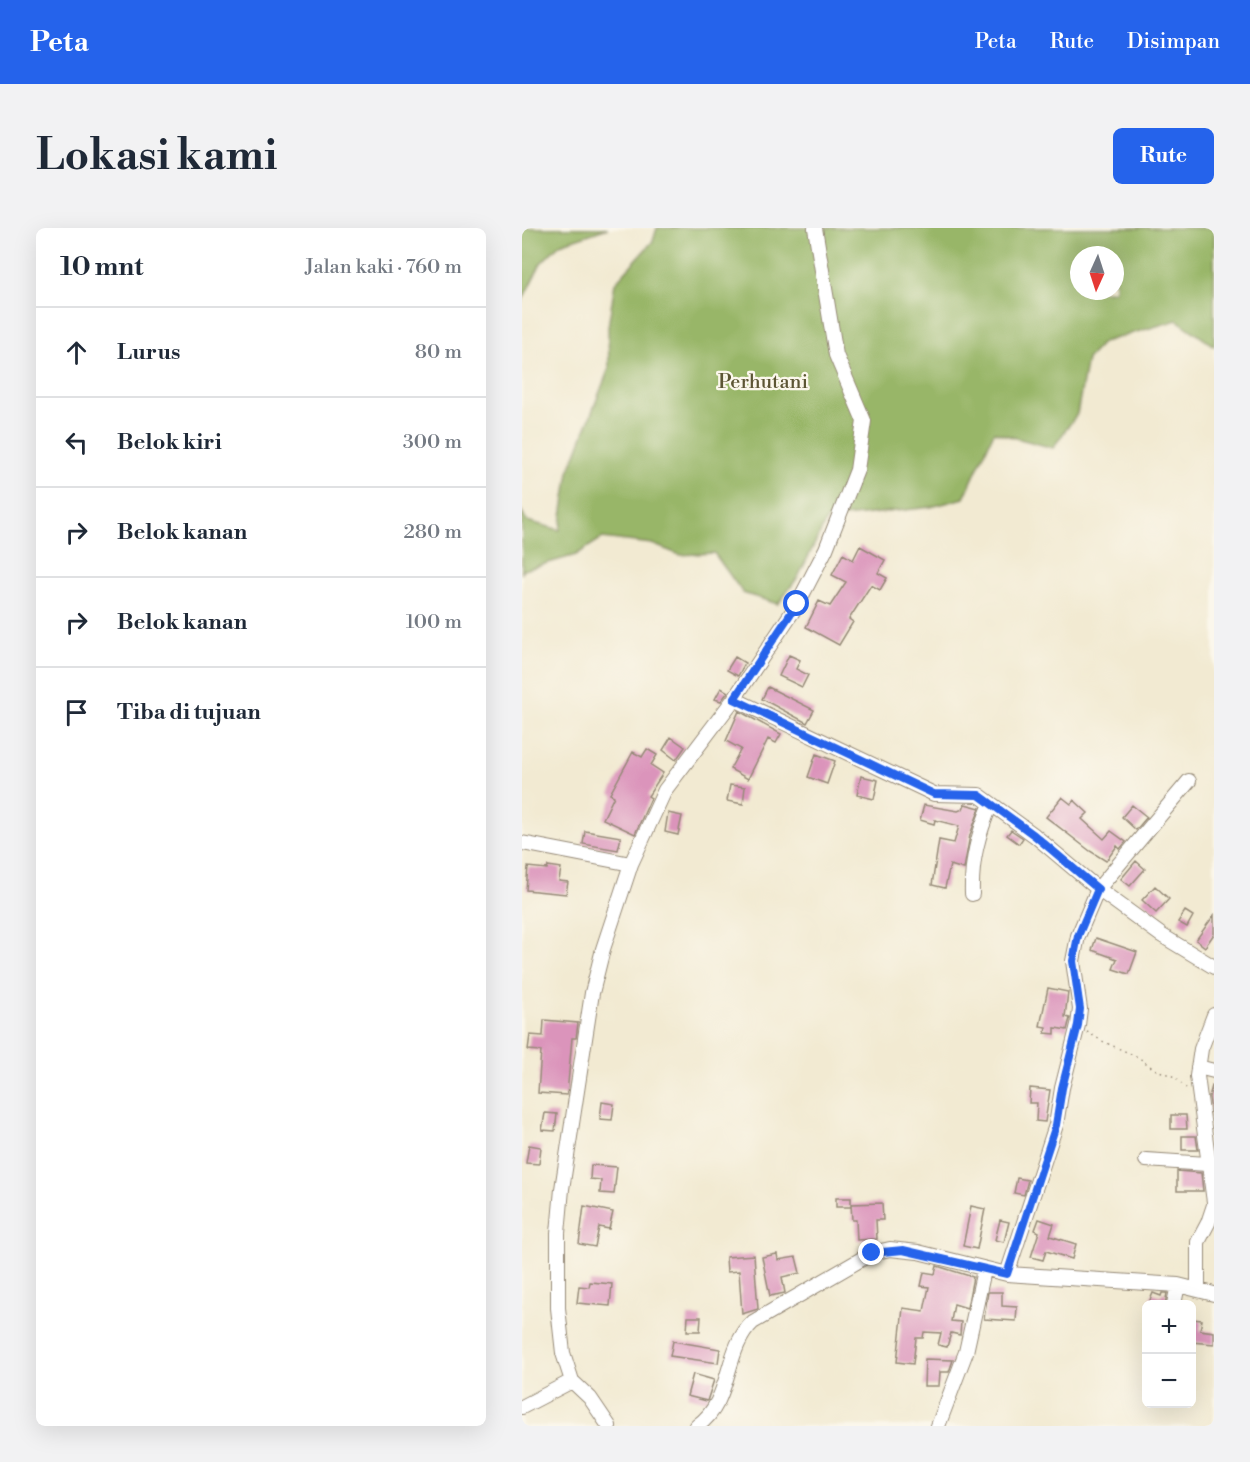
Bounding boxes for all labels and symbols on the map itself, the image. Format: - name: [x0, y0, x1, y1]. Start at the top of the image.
- north arrow: [1070, 246, 1124, 300]
- park label: Perhutani: [718, 370, 808, 395]
- route start: [783, 590, 809, 616]
- route end: [858, 1239, 884, 1265]

